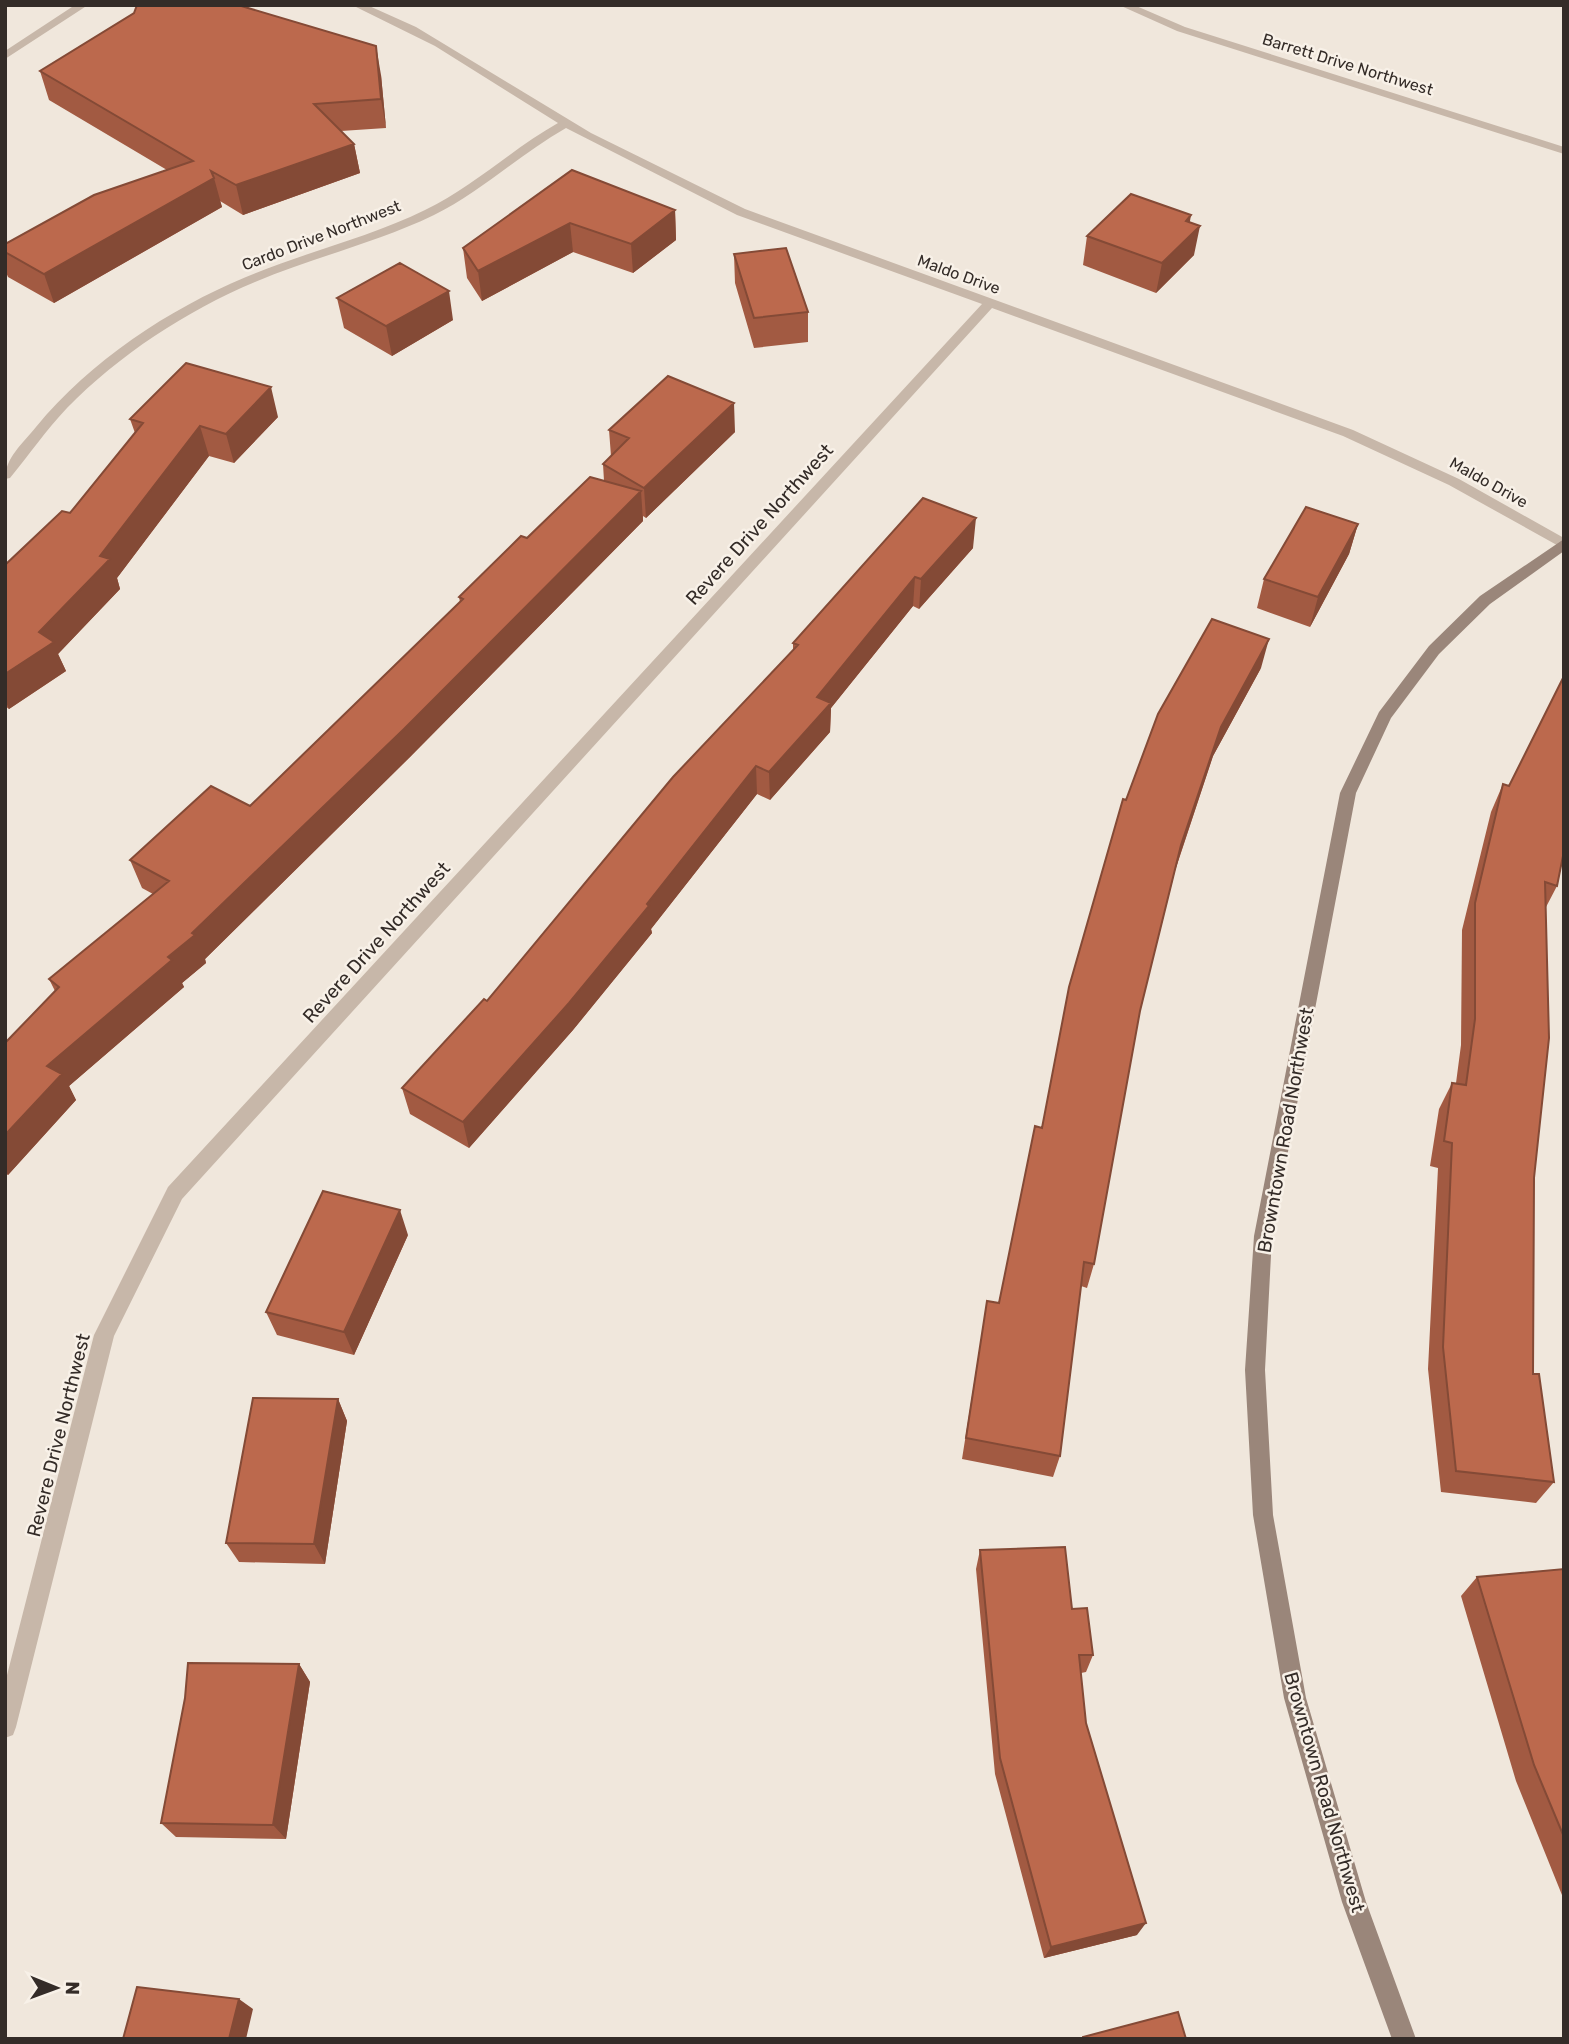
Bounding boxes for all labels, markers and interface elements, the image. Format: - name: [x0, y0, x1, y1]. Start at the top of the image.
- street label: Barrett Drive Northwest: [1260, 29, 1436, 100]
- street label: Cardo Drive Northwest: [239, 196, 403, 275]
- street label: Maldo Drive: [915, 251, 1003, 298]
- street label: Revere Drive Northwest: [681, 439, 838, 610]
- street label: Maldo Drive: [1446, 453, 1531, 512]
- street label: Revere Drive Northwest: [298, 857, 455, 1028]
- street label: Browntown Road Northwest: [1253, 1005, 1319, 1255]
- street label: Revere Drive Northwest: [22, 1330, 95, 1539]
- street label: Browntown Road Northwest: [1279, 1669, 1370, 1916]
- north arrow: [21, 1953, 91, 2023]
- text: N: [61, 1981, 84, 1995]

